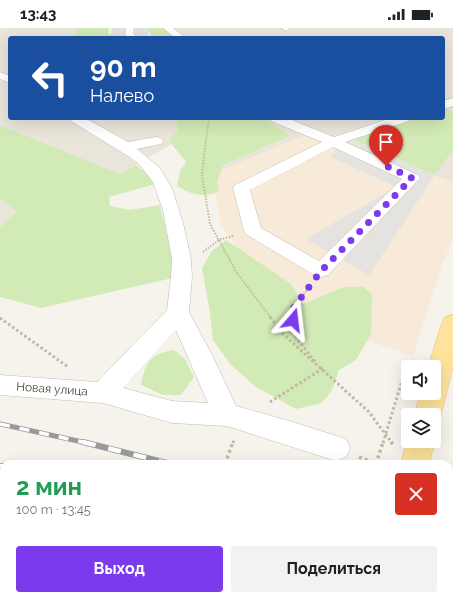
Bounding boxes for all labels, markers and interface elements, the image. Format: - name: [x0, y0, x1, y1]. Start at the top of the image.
- text: 13:43: [20, 5, 56, 23]
- text: 90 m: [90, 51, 156, 84]
- icon: left: [24, 52, 76, 104]
- text: Налево: [90, 85, 154, 106]
- pin: [369, 125, 403, 166]
- icon: arrive: [375, 131, 397, 153]
- position arrow: [272, 299, 314, 341]
- map controls: [401, 360, 441, 448]
- button: sound: [401, 360, 441, 400]
- street label: Новая улица: [16, 380, 88, 398]
- button: layers: [401, 408, 441, 448]
- text: 2 мин: [16, 472, 82, 501]
- button: close: [395, 473, 437, 515]
- text: 100 m · 13:45: [16, 502, 91, 517]
- button: Выход: [16, 546, 223, 592]
- button: Поделиться: [231, 546, 437, 592]

